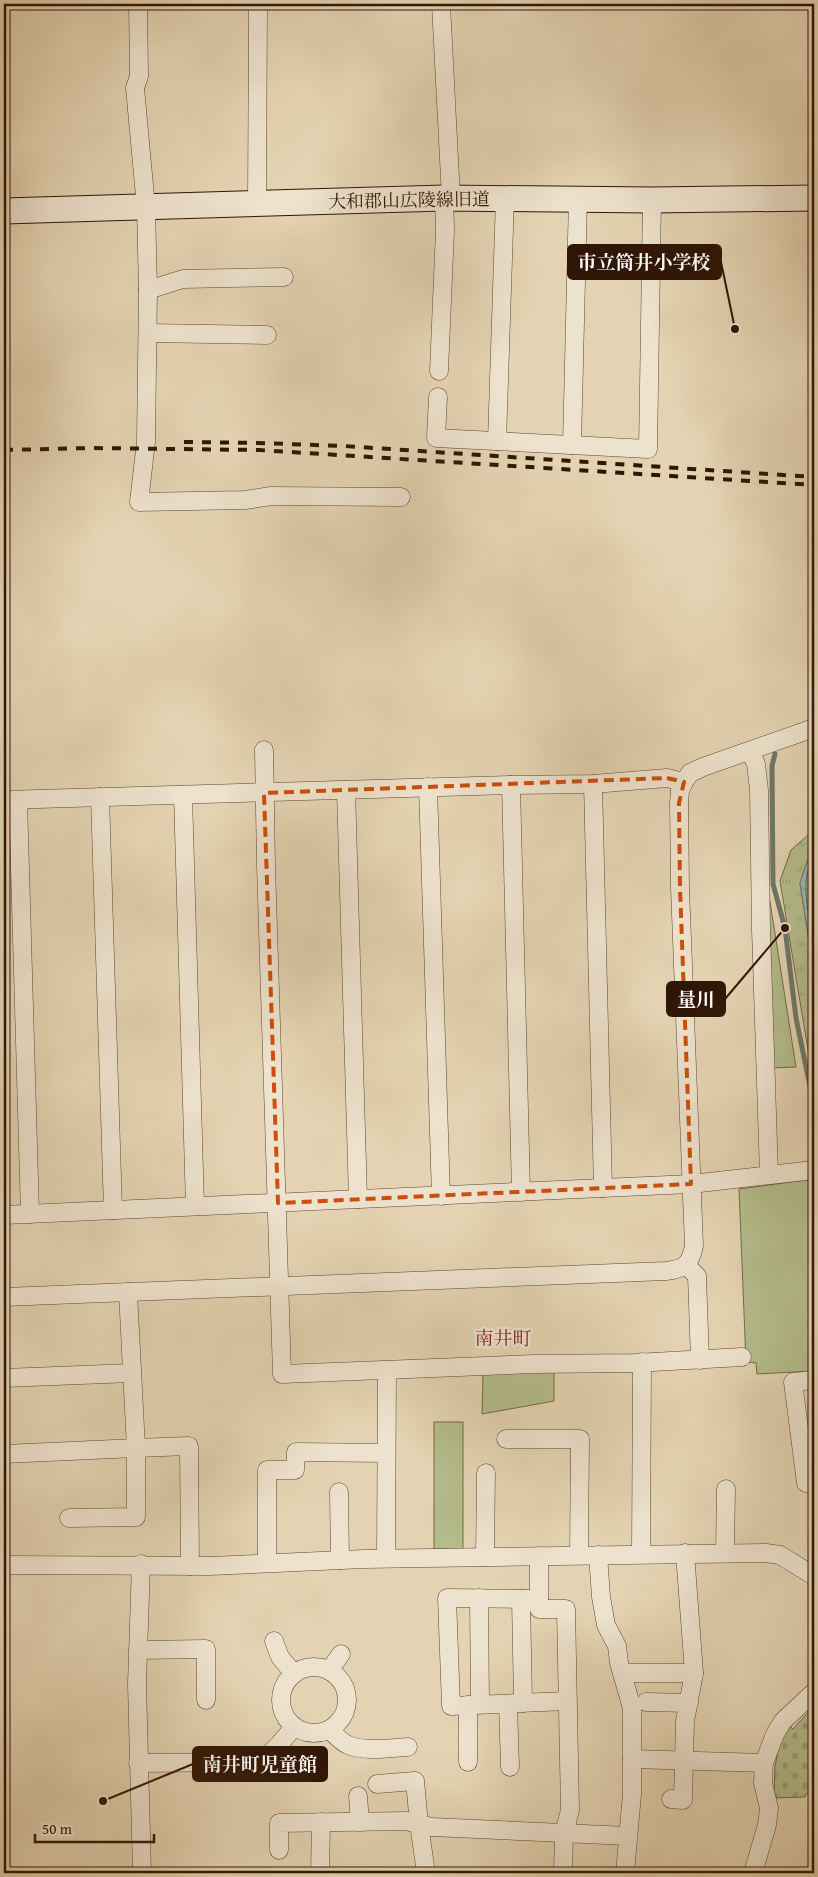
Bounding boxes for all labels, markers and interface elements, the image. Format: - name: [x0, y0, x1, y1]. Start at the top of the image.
- street label: 大和郡山広陵線旧道: [328, 185, 490, 215]
- callout: 市立筒井小学校: [568, 245, 721, 279]
- text: 市立筒井小学校: [577, 248, 711, 276]
- callout: 量川: [667, 982, 725, 1016]
- text: 量川: [677, 985, 715, 1013]
- district label: 南井町: [474, 1324, 532, 1352]
- callout: 南井町児童館: [193, 1747, 327, 1781]
- text: 南井町児童館: [203, 1750, 317, 1778]
- scale bar: [35, 1812, 154, 1844]
- text: 50 m: [42, 1818, 73, 1839]

